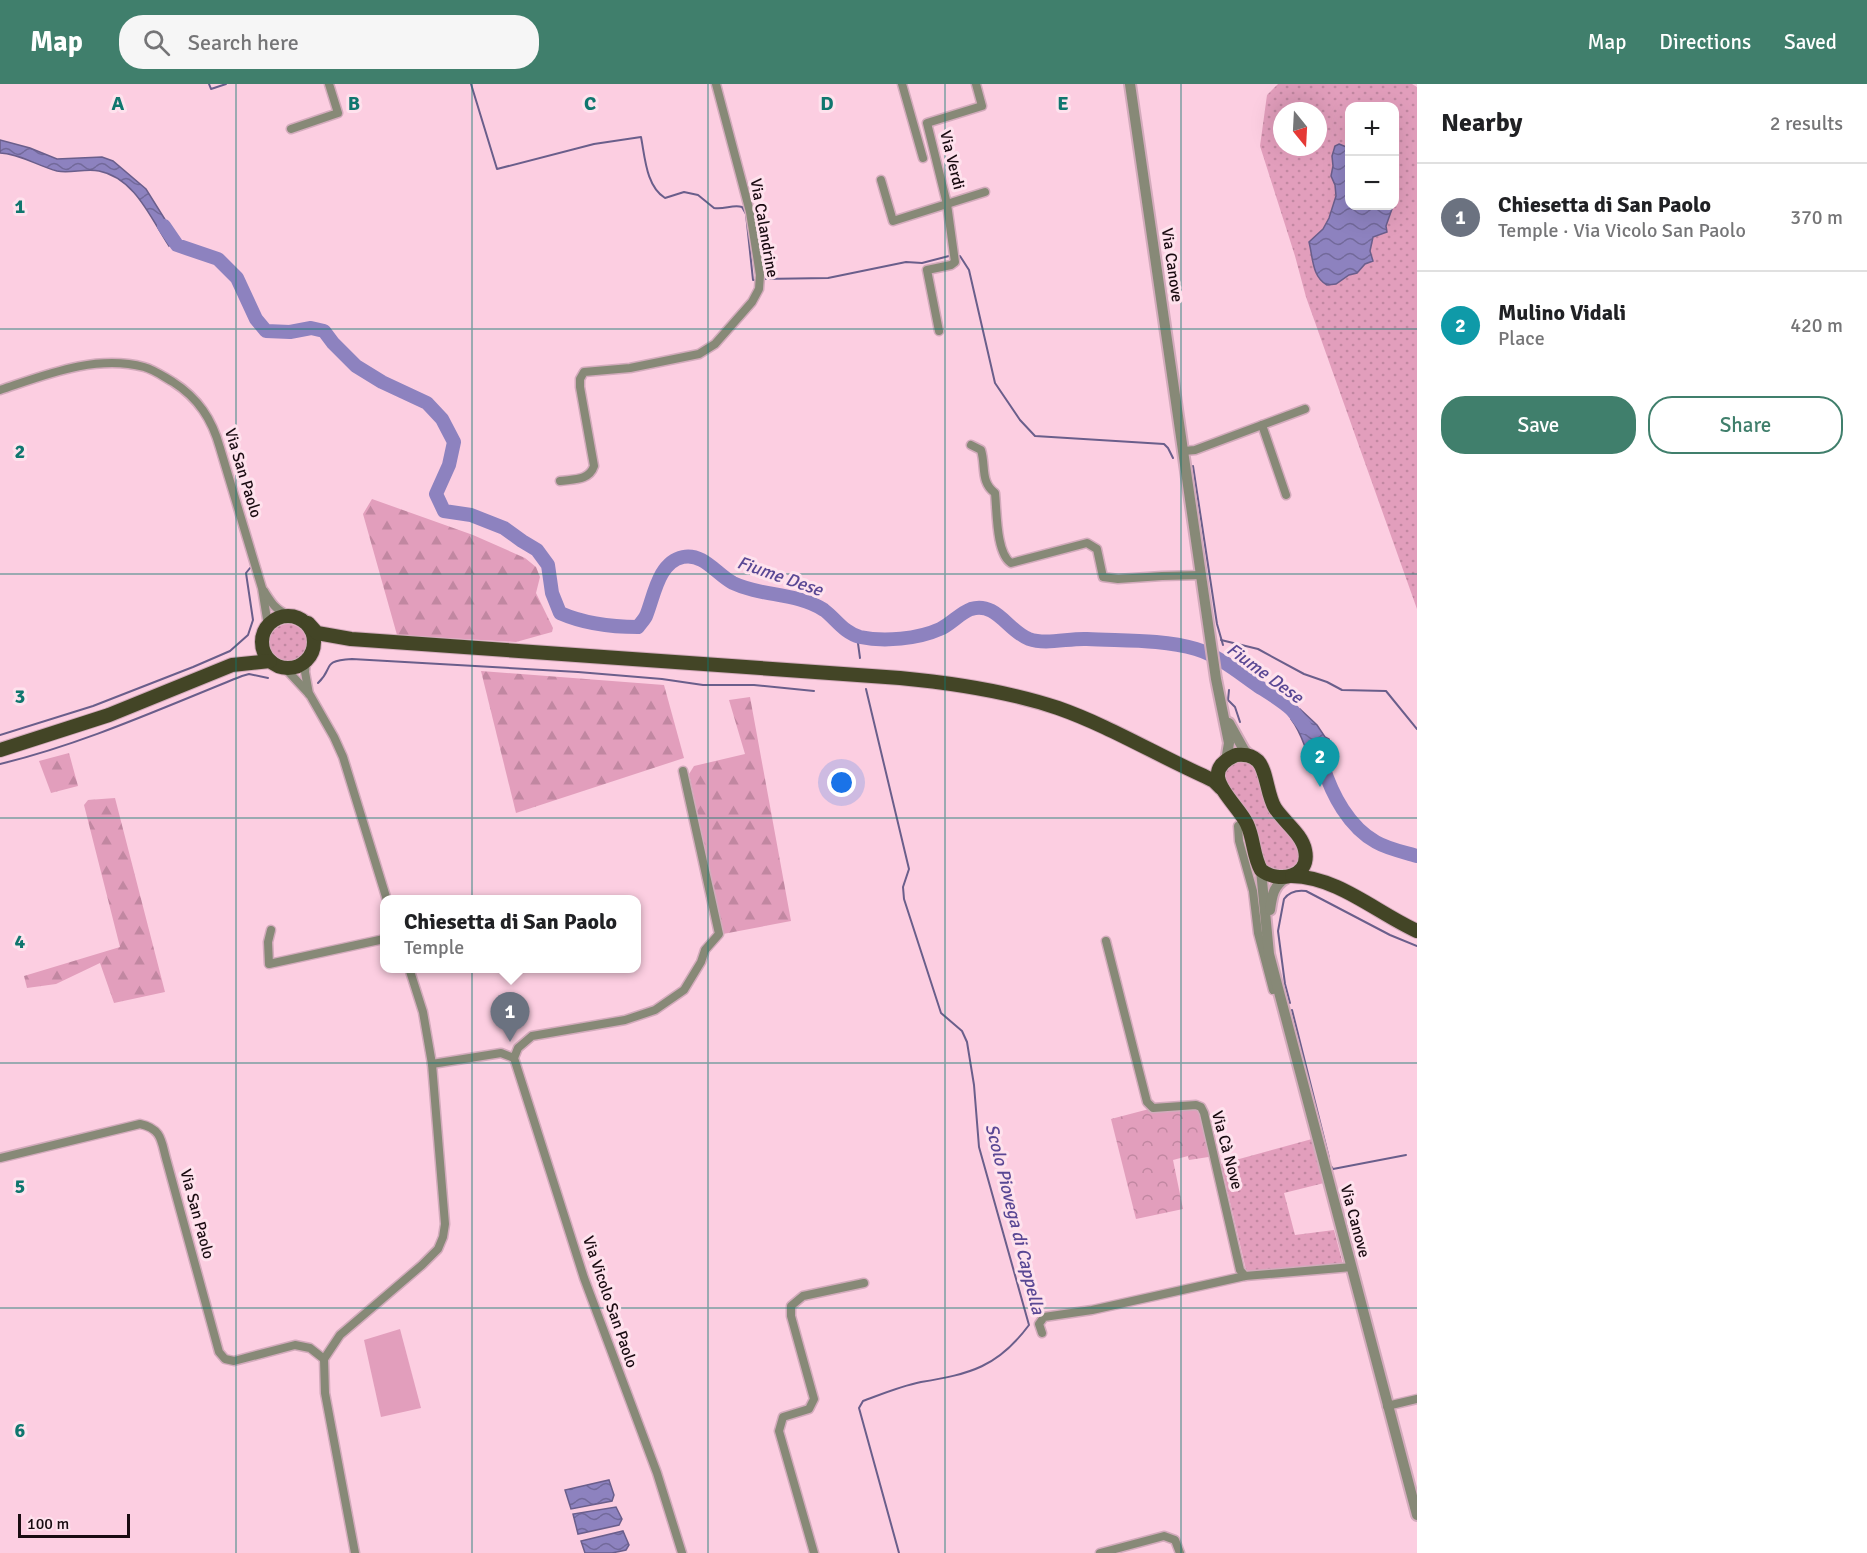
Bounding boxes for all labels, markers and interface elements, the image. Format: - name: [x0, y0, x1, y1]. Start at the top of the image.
- search box: [119, 15, 539, 69]
- text: Map: [30, 25, 83, 59]
- icon: search: [140, 26, 173, 59]
- text: Search here: [188, 29, 299, 56]
- text: Map: [1588, 29, 1626, 55]
- text: Directions: [1659, 29, 1751, 55]
- text: Saved: [1784, 29, 1837, 55]
- text: A: [112, 91, 125, 116]
- text: B: [348, 91, 360, 116]
- text: C: [584, 91, 596, 116]
- text: D: [820, 91, 834, 116]
- text: E: [1057, 91, 1069, 116]
- north arrow: [1273, 102, 1327, 156]
- map controls: [1345, 102, 1399, 210]
- button: +: [1345, 102, 1399, 156]
- text: Nearby: [1441, 107, 1522, 139]
- text: 2 results: [1770, 111, 1843, 136]
- street label: Via Verdi: [935, 128, 969, 192]
- button: −: [1345, 156, 1399, 210]
- street label: Via Calandrine: [745, 177, 783, 279]
- text: Chiesetta di San Paolo: [1498, 191, 1711, 218]
- text: 1: [15, 194, 26, 219]
- text: 1: [1455, 205, 1466, 230]
- text: 370 m: [1790, 205, 1843, 230]
- text: Temple · Via Vicolo San Paolo: [1498, 218, 1746, 243]
- street label: Via Canove: [1157, 227, 1187, 303]
- text: Mulino Vidali: [1498, 299, 1626, 326]
- text: 2: [1455, 313, 1466, 338]
- text: 420 m: [1790, 313, 1843, 338]
- text: Place: [1498, 326, 1545, 351]
- button: Save: [1441, 396, 1636, 454]
- button: Share: [1648, 396, 1843, 454]
- street label: Via San Paolo: [220, 426, 266, 520]
- text: 2: [15, 439, 25, 464]
- water label: Fiume Dese: [734, 551, 827, 601]
- water label: Fiume Dese: [1223, 638, 1308, 709]
- text: 3: [15, 684, 25, 709]
- pin: 2: [1300, 738, 1340, 787]
- your location: [827, 768, 856, 797]
- popup: [380, 895, 641, 973]
- text: Chiesetta di San Paolo: [404, 908, 617, 935]
- text: 4: [15, 929, 26, 954]
- text: Temple: [404, 935, 464, 960]
- pin: 1: [490, 992, 530, 1042]
- street label: Via Cà Nove: [1207, 1109, 1247, 1191]
- water label: Scolo Piovega di Cappella: [981, 1121, 1050, 1317]
- street label: Via San Paolo: [175, 1167, 219, 1261]
- text: 5: [15, 1174, 25, 1199]
- street label: Via Canove: [1336, 1182, 1374, 1260]
- street label: Via Vicolo San Paolo: [578, 1233, 642, 1371]
- text: 6: [15, 1418, 26, 1443]
- scale bar: [18, 1511, 130, 1538]
- text: 100 m: [27, 1514, 69, 1534]

